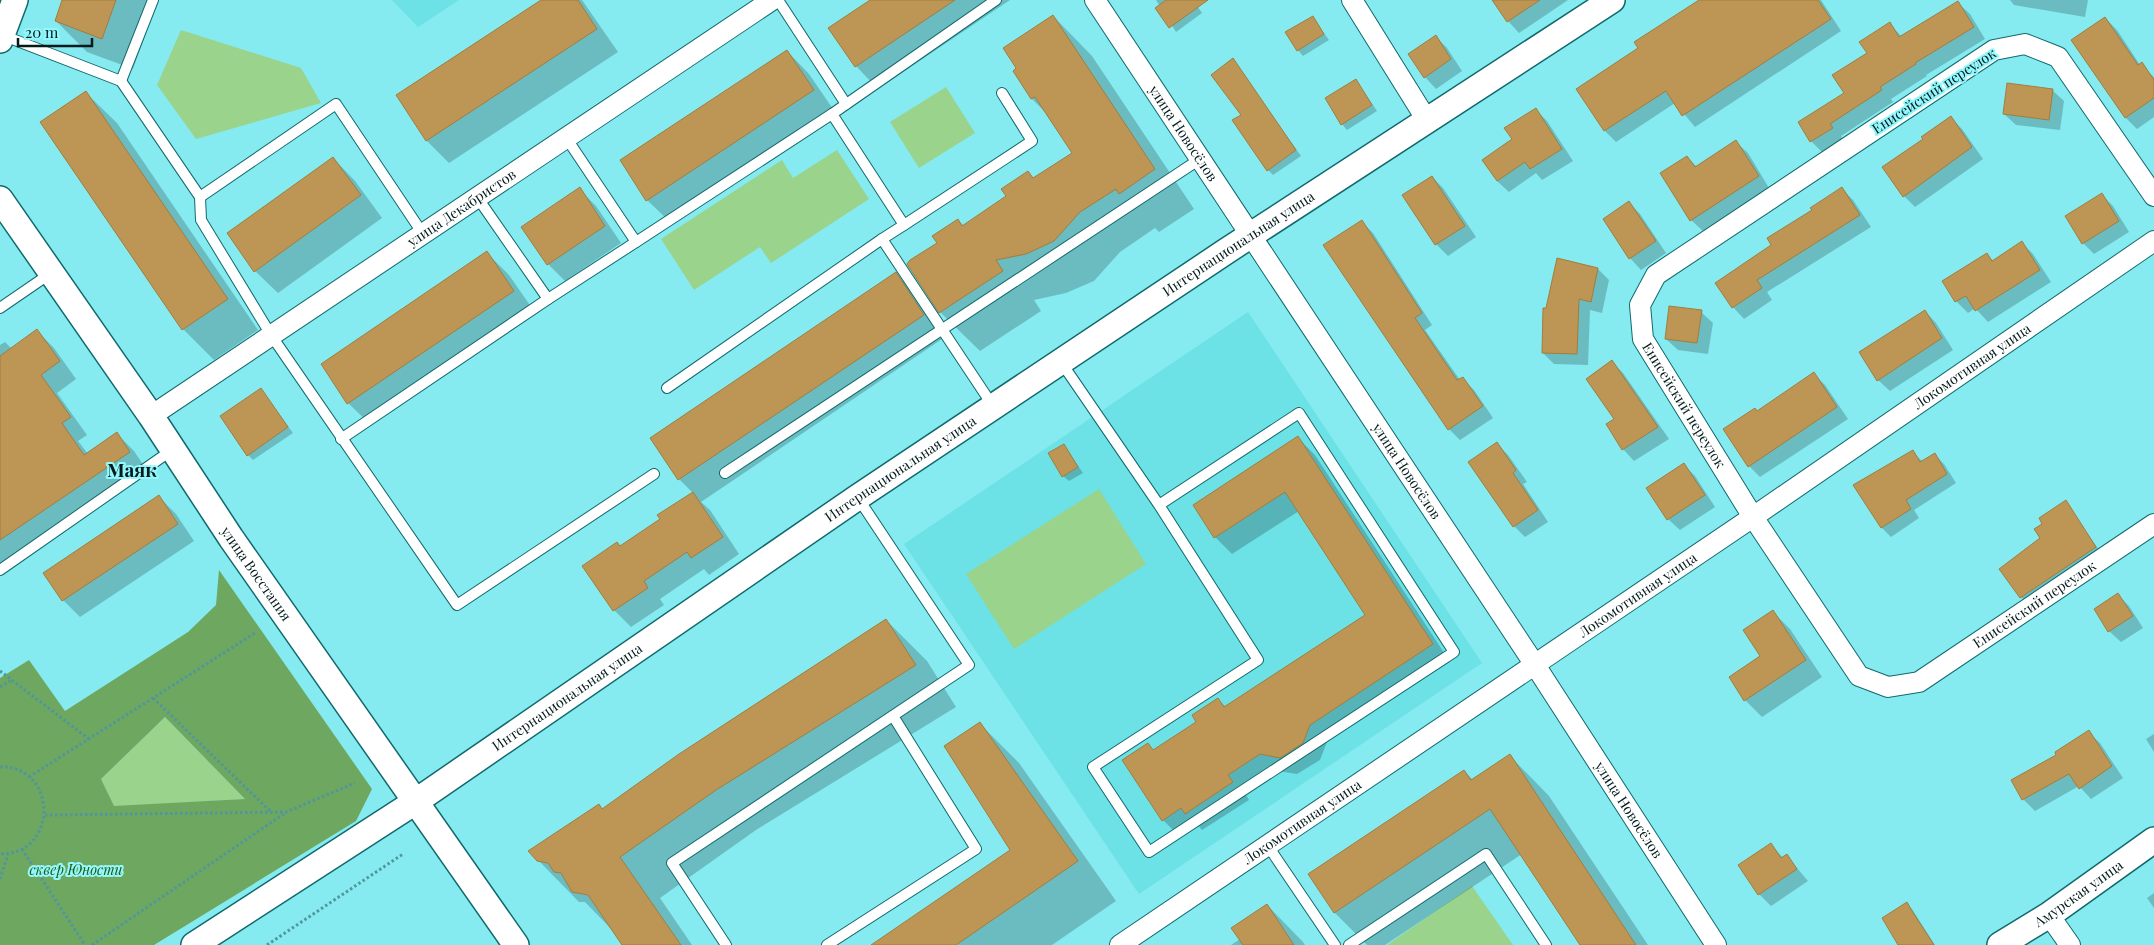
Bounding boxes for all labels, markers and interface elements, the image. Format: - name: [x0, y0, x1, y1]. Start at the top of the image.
- scale bar: [18, 15, 91, 47]
- text: 20 m: [25, 22, 59, 42]
- street label: Енисейский переулок: [1868, 43, 1999, 138]
- street label: улица Новосёлов: [1144, 81, 1223, 185]
- street label: улица Декабристов: [403, 164, 520, 251]
- street label: Интернациональная улица: [1158, 186, 1318, 300]
- street label: Локомотивная улица: [1908, 319, 2034, 414]
- street label: Енисейский переулок: [1638, 339, 1730, 471]
- street label: Интернациональная улица: [821, 411, 979, 526]
- street label: улица Новосёлов: [1368, 418, 1446, 523]
- district label: Маяк: [107, 456, 157, 482]
- street label: улица Восстания: [216, 522, 296, 625]
- street label: Локомотивная улица: [1574, 548, 1700, 642]
- street label: Енисейский переулок: [1969, 556, 2099, 652]
- street label: Интернациональная улица: [488, 638, 646, 755]
- street label: улица Новосёлов: [1590, 757, 1668, 862]
- street label: Локомотивная улица: [1238, 775, 1365, 869]
- street label: Амурская улица: [2029, 855, 2127, 931]
- park label: сквер Юности: [30, 860, 122, 879]

